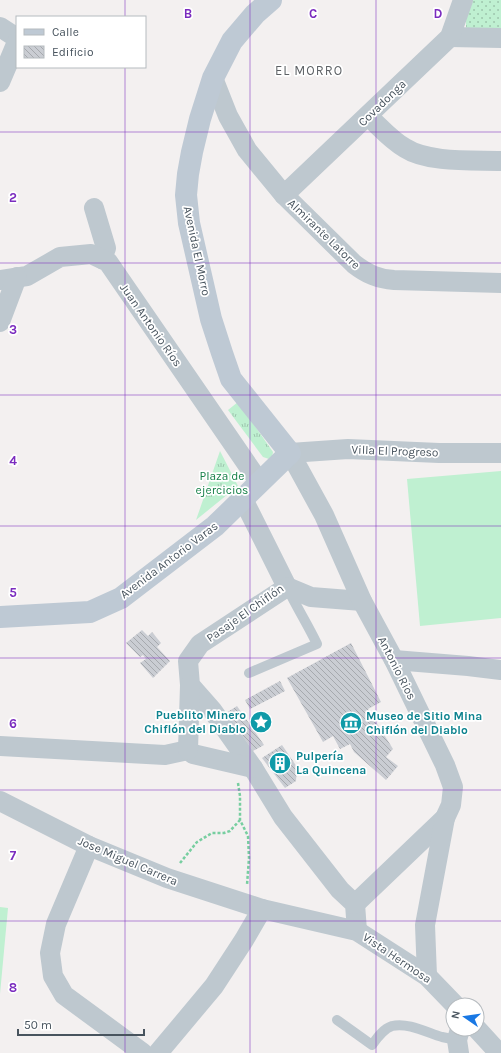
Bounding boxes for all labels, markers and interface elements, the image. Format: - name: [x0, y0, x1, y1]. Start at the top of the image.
- text: B: [184, 6, 192, 21]
- text: C: [309, 6, 317, 21]
- text: D: [434, 6, 443, 21]
- legend: [16, 16, 146, 68]
- text: Calle: [52, 25, 79, 39]
- text: Edificio: [52, 45, 93, 59]
- district label: EL MORRO: [275, 63, 343, 78]
- street label: Covadonga: [355, 77, 409, 129]
- text: 2: [9, 190, 17, 205]
- street label: Almirante Latorre: [285, 196, 363, 272]
- street label: Avenida El Morro: [181, 205, 213, 297]
- street label: Juan Antonio Ríos: [117, 281, 185, 369]
- text: 3: [9, 322, 17, 337]
- street label: Villa El Progreso: [351, 442, 439, 460]
- text: 4: [9, 453, 17, 468]
- park label: Plaza de ejercicios: [196, 469, 248, 497]
- street label: Avenida Antorio Varas: [117, 519, 221, 601]
- street label: Pasaje El Chiflón: [204, 581, 286, 645]
- text: 5: [9, 585, 17, 600]
- street label: Antonio Rios: [375, 634, 419, 702]
- place label: Pueblito Minero Chiflón del Diablo: [144, 708, 246, 736]
- place icon: Pueblito Minero Chiflón del Diablo: [248, 709, 274, 735]
- place label: Museo de Sitio Mina Chiflón del Diablo: [366, 709, 482, 737]
- museum icon: Museo de Sitio Mina Chiflón del Diablo: [338, 710, 364, 736]
- text: 6: [9, 716, 17, 731]
- place label: Pulpería La Quincena: [296, 749, 366, 777]
- building icon: Pulpería La Quincena: [267, 750, 293, 776]
- street label: Jose Miguel Carrera: [76, 834, 180, 888]
- text: 7: [10, 848, 17, 863]
- street label: Vista Hermosa: [360, 930, 434, 986]
- text: 8: [9, 980, 17, 995]
- north arrow: [445, 997, 485, 1037]
- text: N: [449, 1010, 463, 1020]
- scale bar: [18, 1011, 144, 1037]
- text: 50 m: [24, 1018, 52, 1032]

